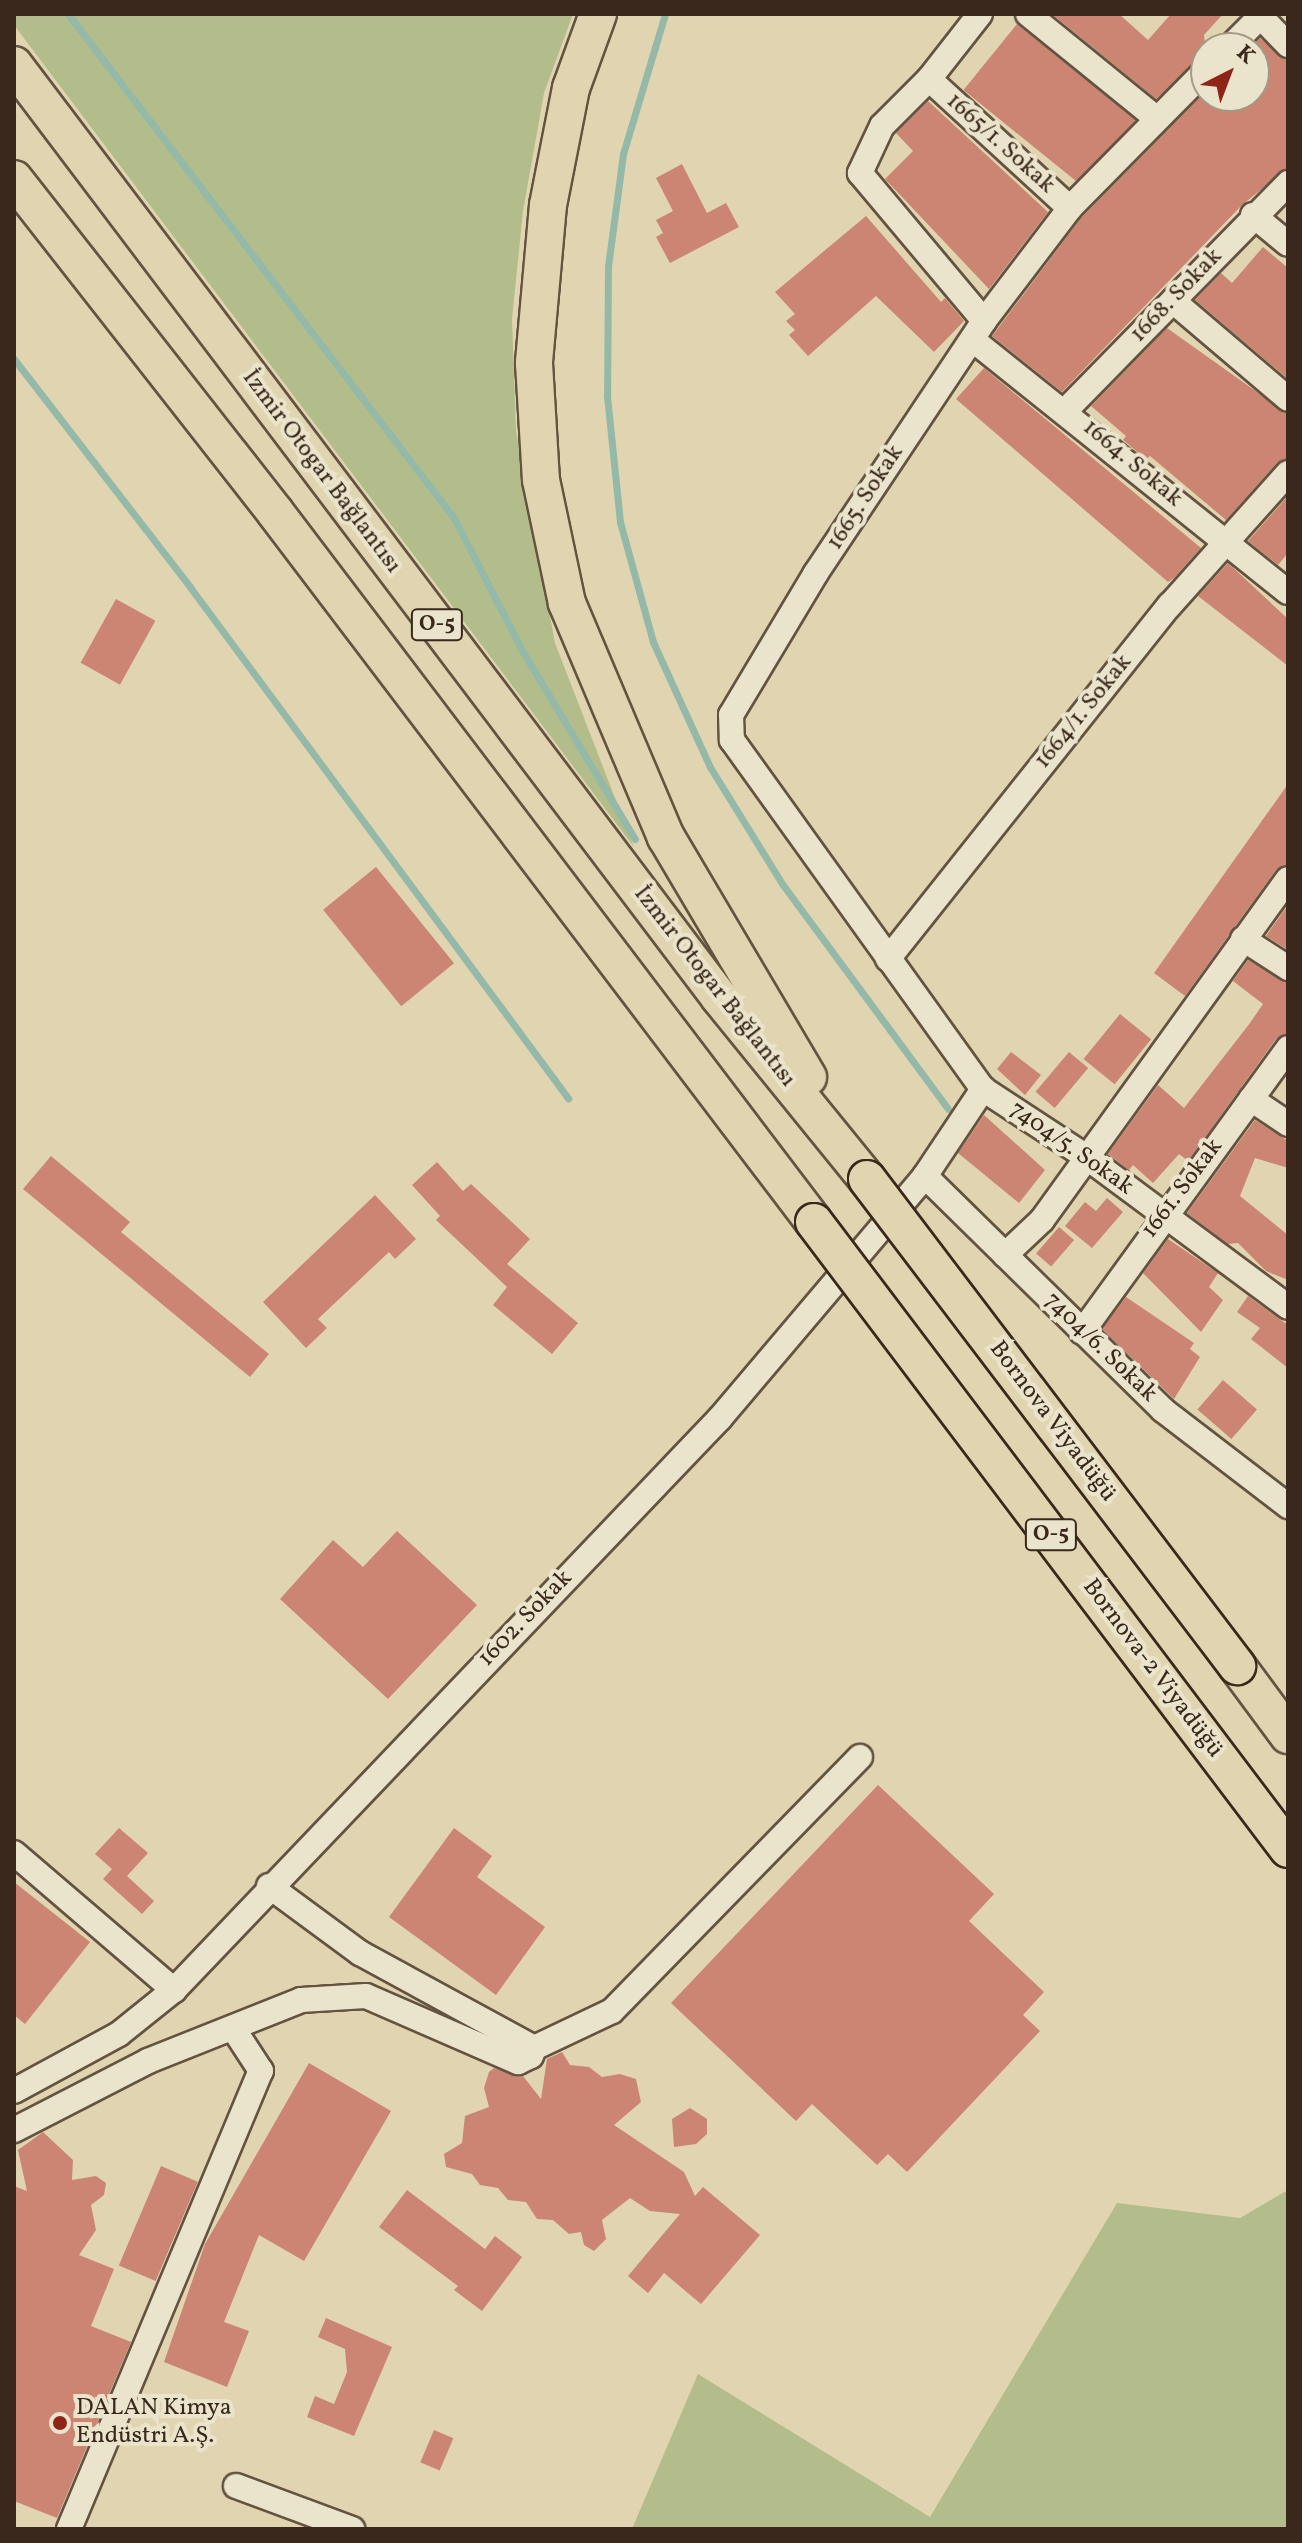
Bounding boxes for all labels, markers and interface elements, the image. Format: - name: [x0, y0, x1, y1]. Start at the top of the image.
- north arrow: [1190, 32, 1270, 112]
- text: K: [1229, 38, 1261, 72]
- street label: 1665/1. Sokak: [940, 88, 1060, 200]
- street label: 1668. Sokak: [1125, 243, 1229, 349]
- street label: İzmir Otogar Bağlantısı: [235, 365, 407, 579]
- street label: 1664. Sokak: [1076, 414, 1188, 514]
- street label: 1665. Sokak: [821, 440, 911, 556]
- road number: O-5: [409, 607, 465, 643]
- street label: 1664/1. Sokak: [1029, 649, 1139, 775]
- street label: İzmir Otogar Bağlantısı: [627, 881, 801, 1093]
- street label: 7404/5. Sokak: [1004, 1096, 1138, 1202]
- street label: 1661. Sokak: [1136, 1134, 1230, 1244]
- street label: 7404/6. Sokak: [1038, 1287, 1162, 1409]
- street label: Bornova Viyadüğü: [982, 1336, 1122, 1508]
- road number: O-5: [1023, 1517, 1079, 1553]
- street label: 1602. Sokak: [473, 1565, 579, 1673]
- street label: Bornova-2 Viyadüğü: [1075, 1574, 1229, 1764]
- place label: DALAN Kimya Endüstri A.Ş.: [76, 2395, 232, 2451]
- marker: DALAN Kimya Endüstri A.Ş.: [51, 2414, 69, 2432]

